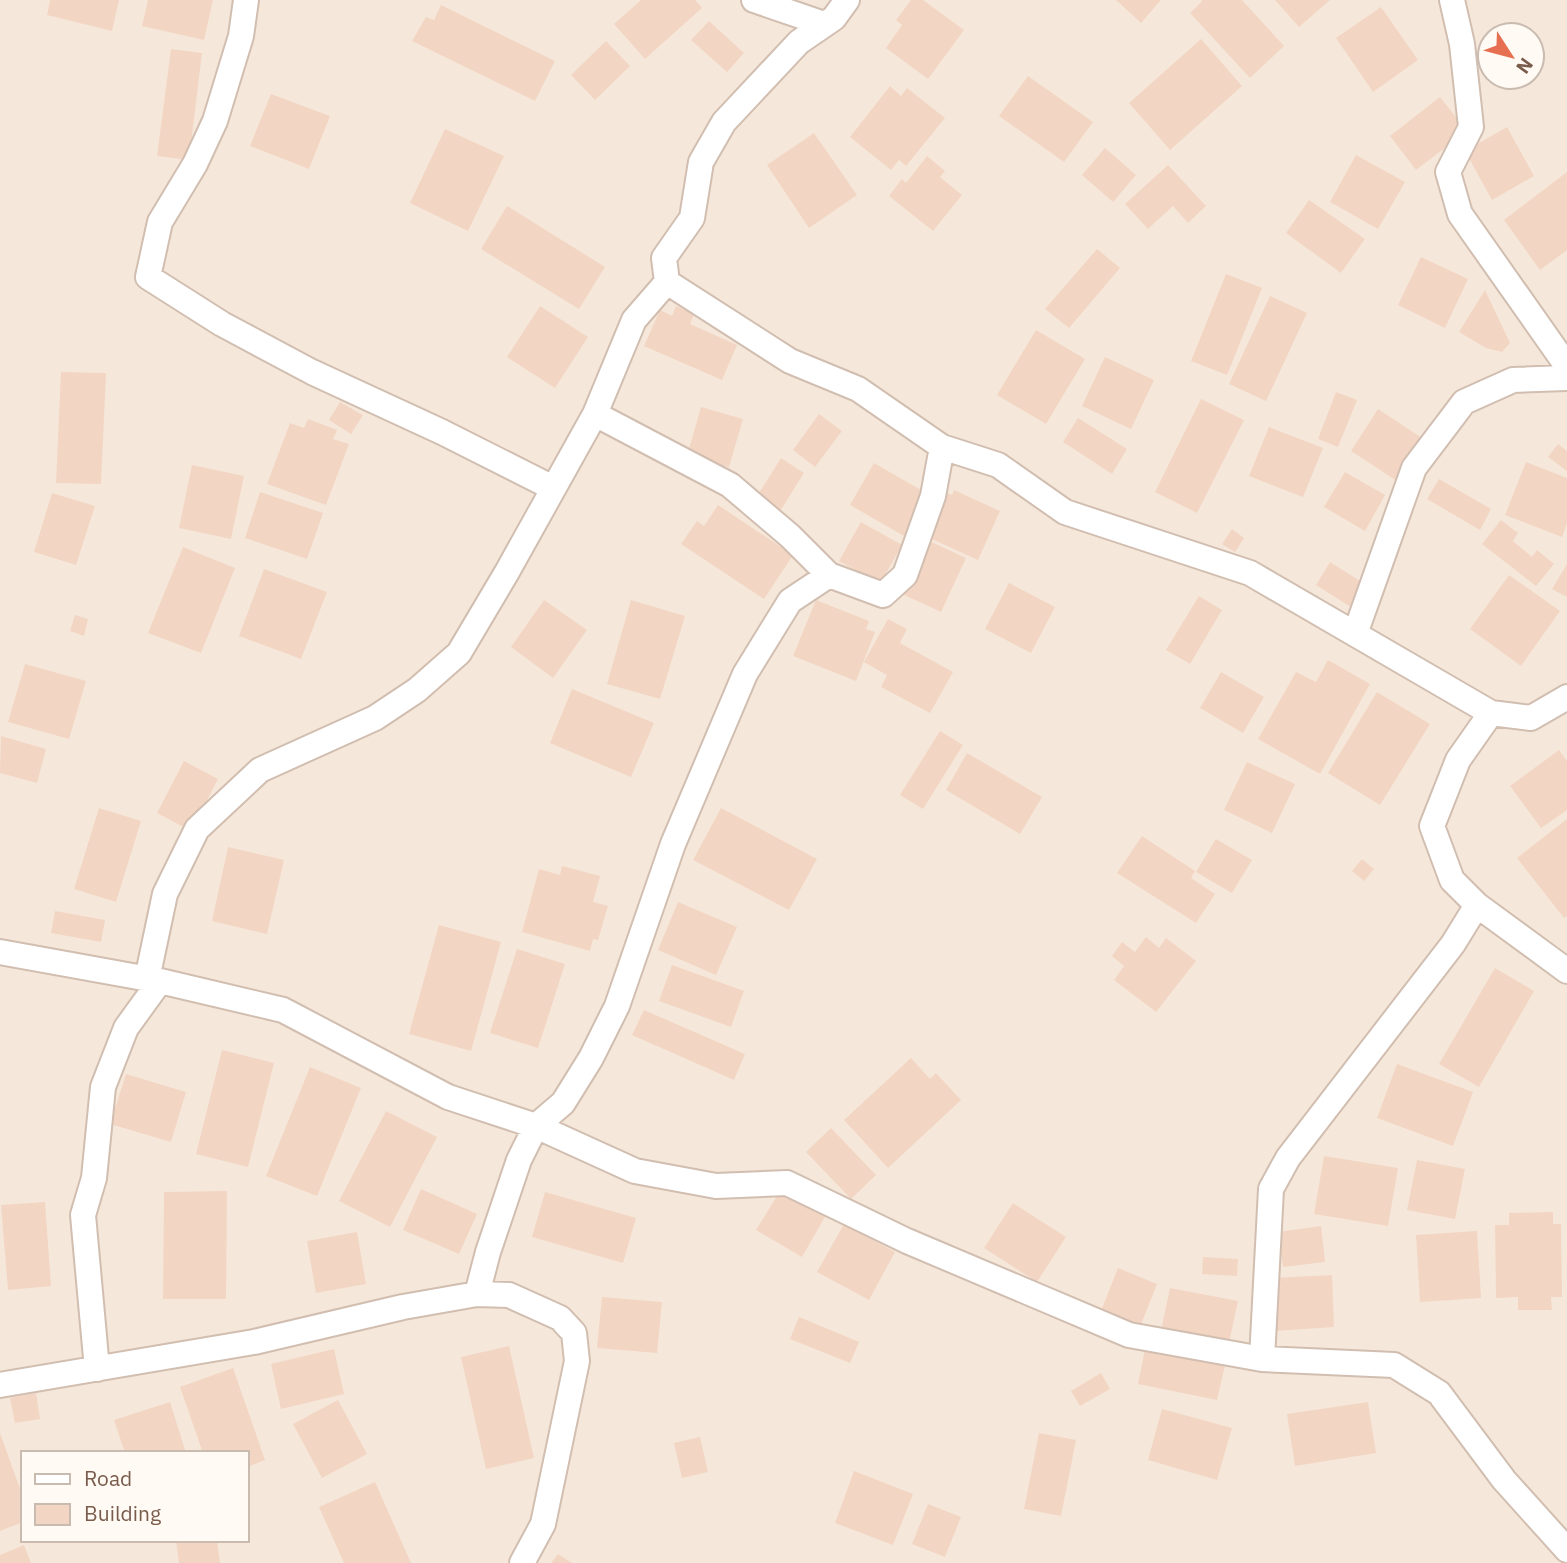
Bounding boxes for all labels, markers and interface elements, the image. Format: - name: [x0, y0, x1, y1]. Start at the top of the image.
- north arrow: [1476, 21, 1546, 91]
- text: N: [1511, 53, 1539, 79]
- legend: [21, 1451, 248, 1542]
- text: Road: [84, 1464, 132, 1492]
- text: Building: [84, 1499, 161, 1527]

